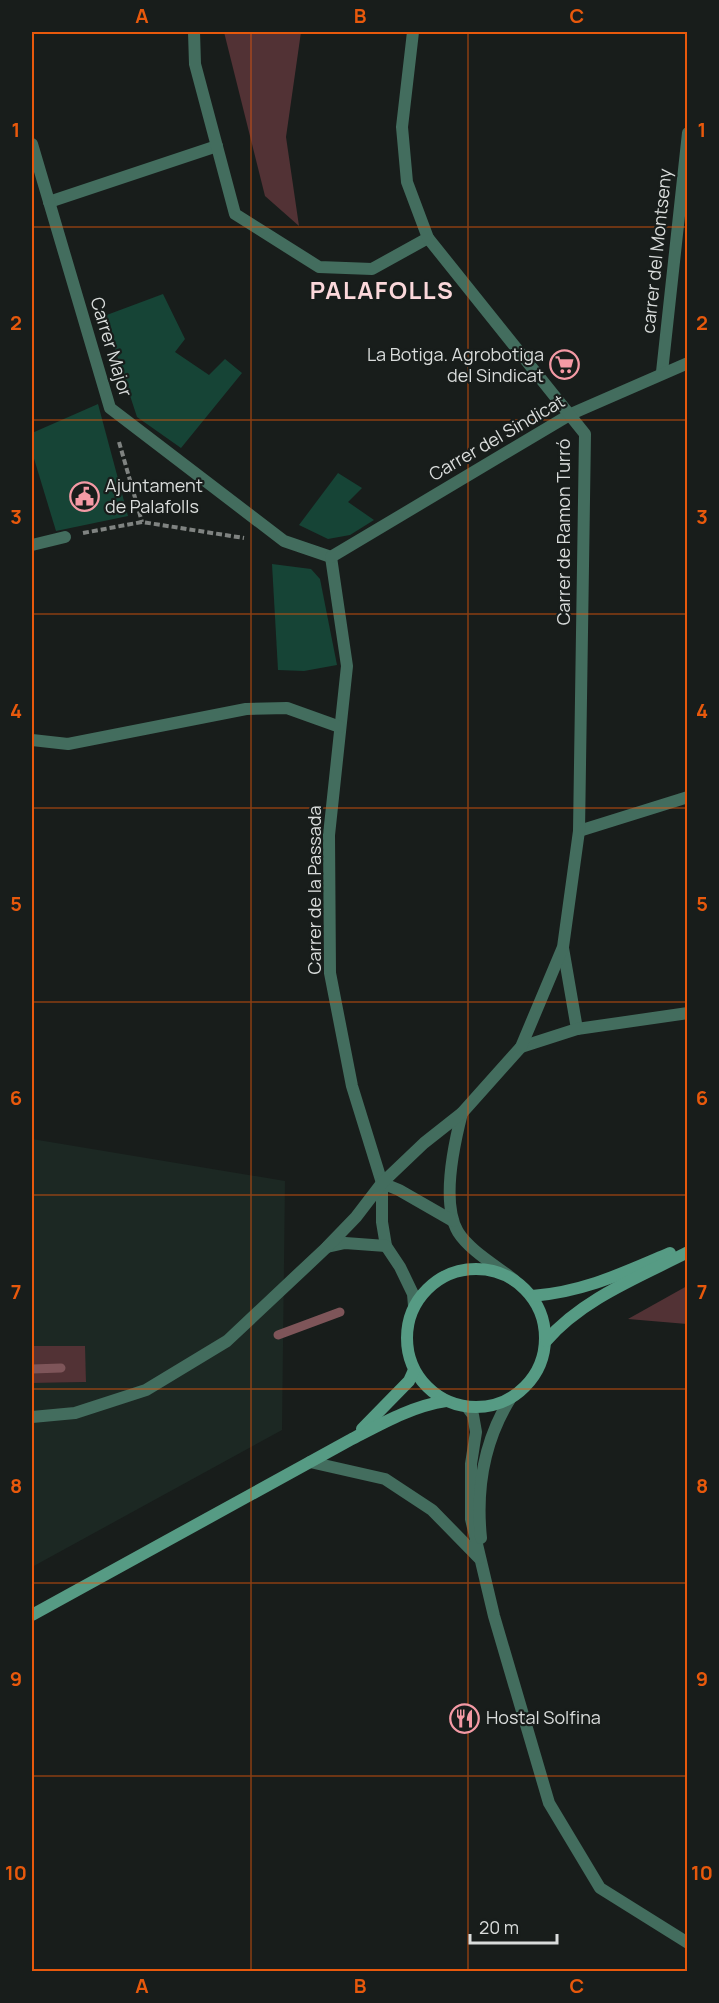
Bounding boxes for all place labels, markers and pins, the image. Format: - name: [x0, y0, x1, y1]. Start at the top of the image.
- place label: La Botiga. Agrobotiga del Sindicat: [367, 342, 544, 387]
- supermarket icon: La Botiga. Agrobotiga del Sindicat: [549, 349, 581, 381]
- place label: Ajuntament de Palafolls: [105, 473, 203, 518]
- public building icon: Ajuntament de Palafolls: [68, 480, 100, 512]
- restaurant icon: Hostal Solfina: [449, 1702, 481, 1734]
- place label: Hostal Solfina: [486, 1705, 601, 1729]

